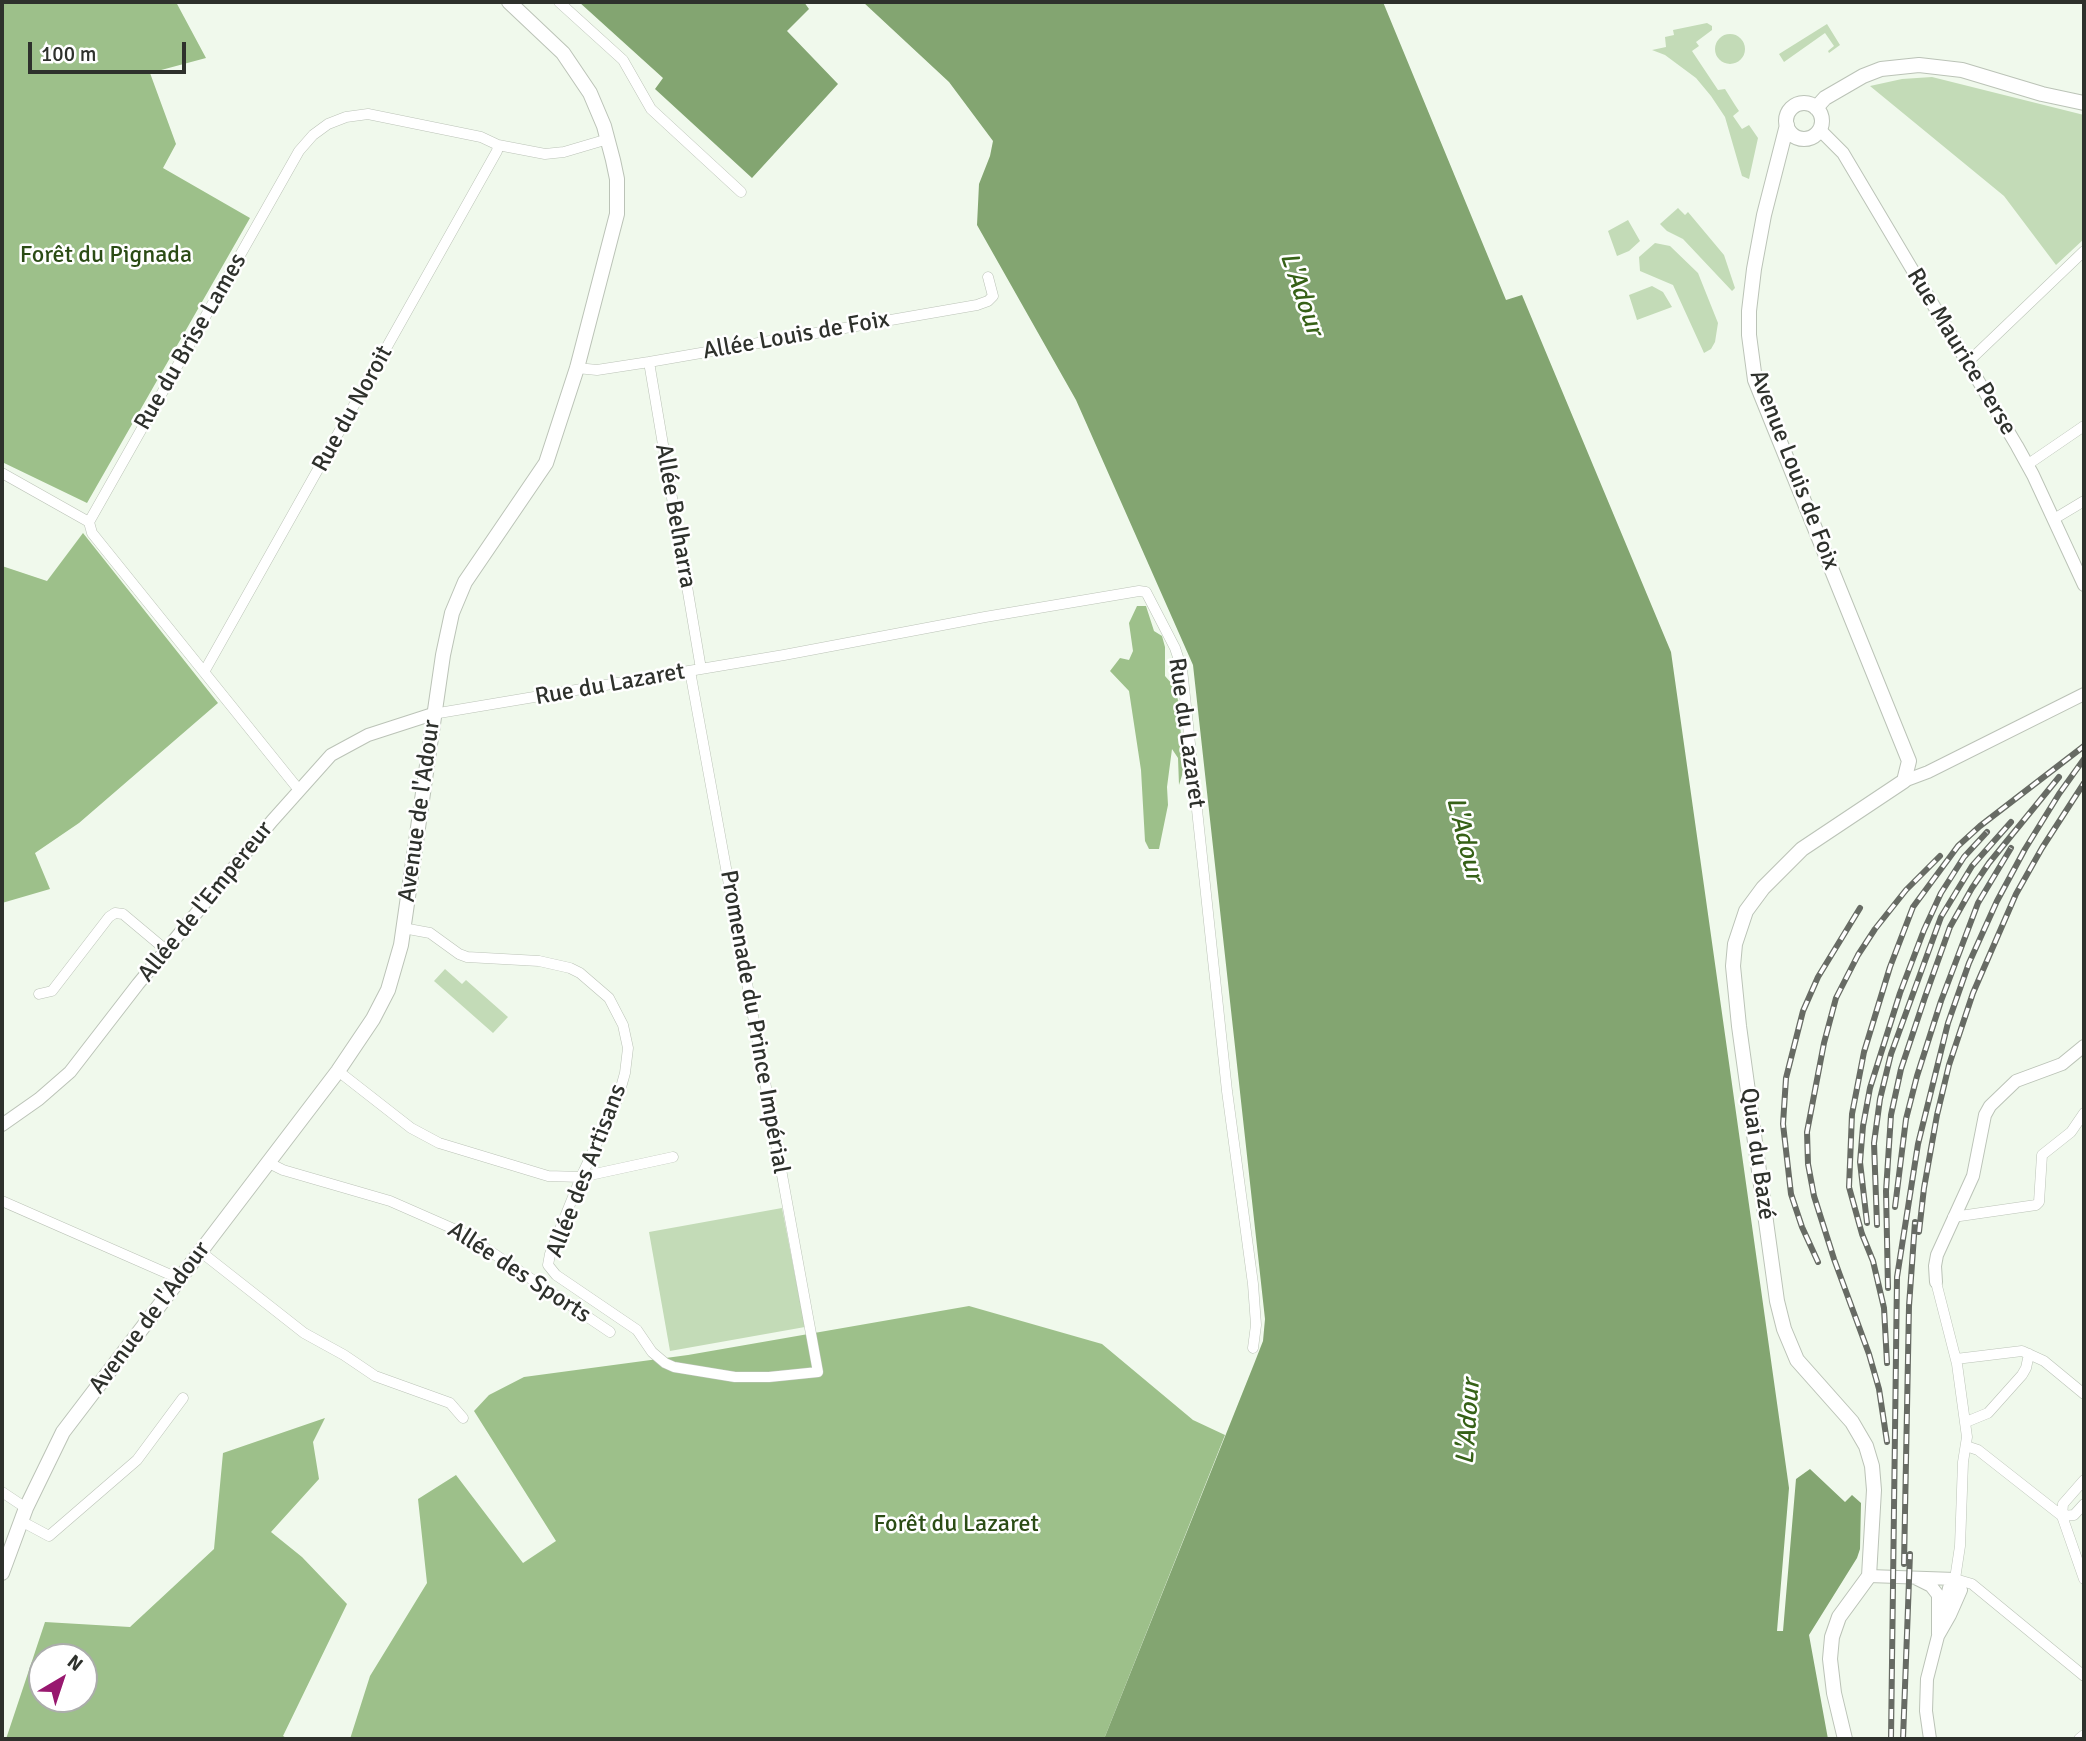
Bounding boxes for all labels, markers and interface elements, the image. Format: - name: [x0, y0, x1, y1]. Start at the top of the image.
- scale bar: [32, 28, 189, 72]
- text: 100 m: [41, 41, 96, 67]
- park label: Forêt du Pignada: [20, 242, 192, 270]
- street label: Rue du Brise Lames: [129, 249, 253, 435]
- water label: L'Adour: [1272, 249, 1330, 339]
- street label: Rue Maurice Perse: [1900, 263, 2022, 441]
- street label: Allée Louis de Foix: [701, 305, 891, 367]
- street label: Rue du Noroit: [307, 341, 399, 477]
- street label: Avenue Louis de Foix: [1743, 366, 1845, 574]
- street label: Allée Belharra: [648, 442, 702, 590]
- street label: Rue du Lazaret: [1161, 656, 1211, 810]
- street label: Rue du Lazaret: [533, 658, 687, 712]
- street label: Avenue de l'Adour: [393, 718, 447, 904]
- water label: L'Adour: [1439, 794, 1489, 884]
- street label: Allée de l'Empereur: [132, 816, 280, 988]
- street label: Promenade du Prince Impérial: [713, 868, 795, 1176]
- street label: Allée des Artisans: [541, 1080, 633, 1262]
- street label: Quai du Bazé: [1733, 1086, 1781, 1222]
- street label: Allée des Sports: [442, 1216, 596, 1330]
- street label: Avenue de l'Adour: [83, 1236, 217, 1400]
- water label: L'Adour: [1450, 1378, 1488, 1466]
- park label: Forêt du Lazaret: [873, 1511, 1039, 1539]
- north arrow: [28, 1643, 98, 1713]
- text: N: [62, 1650, 88, 1677]

